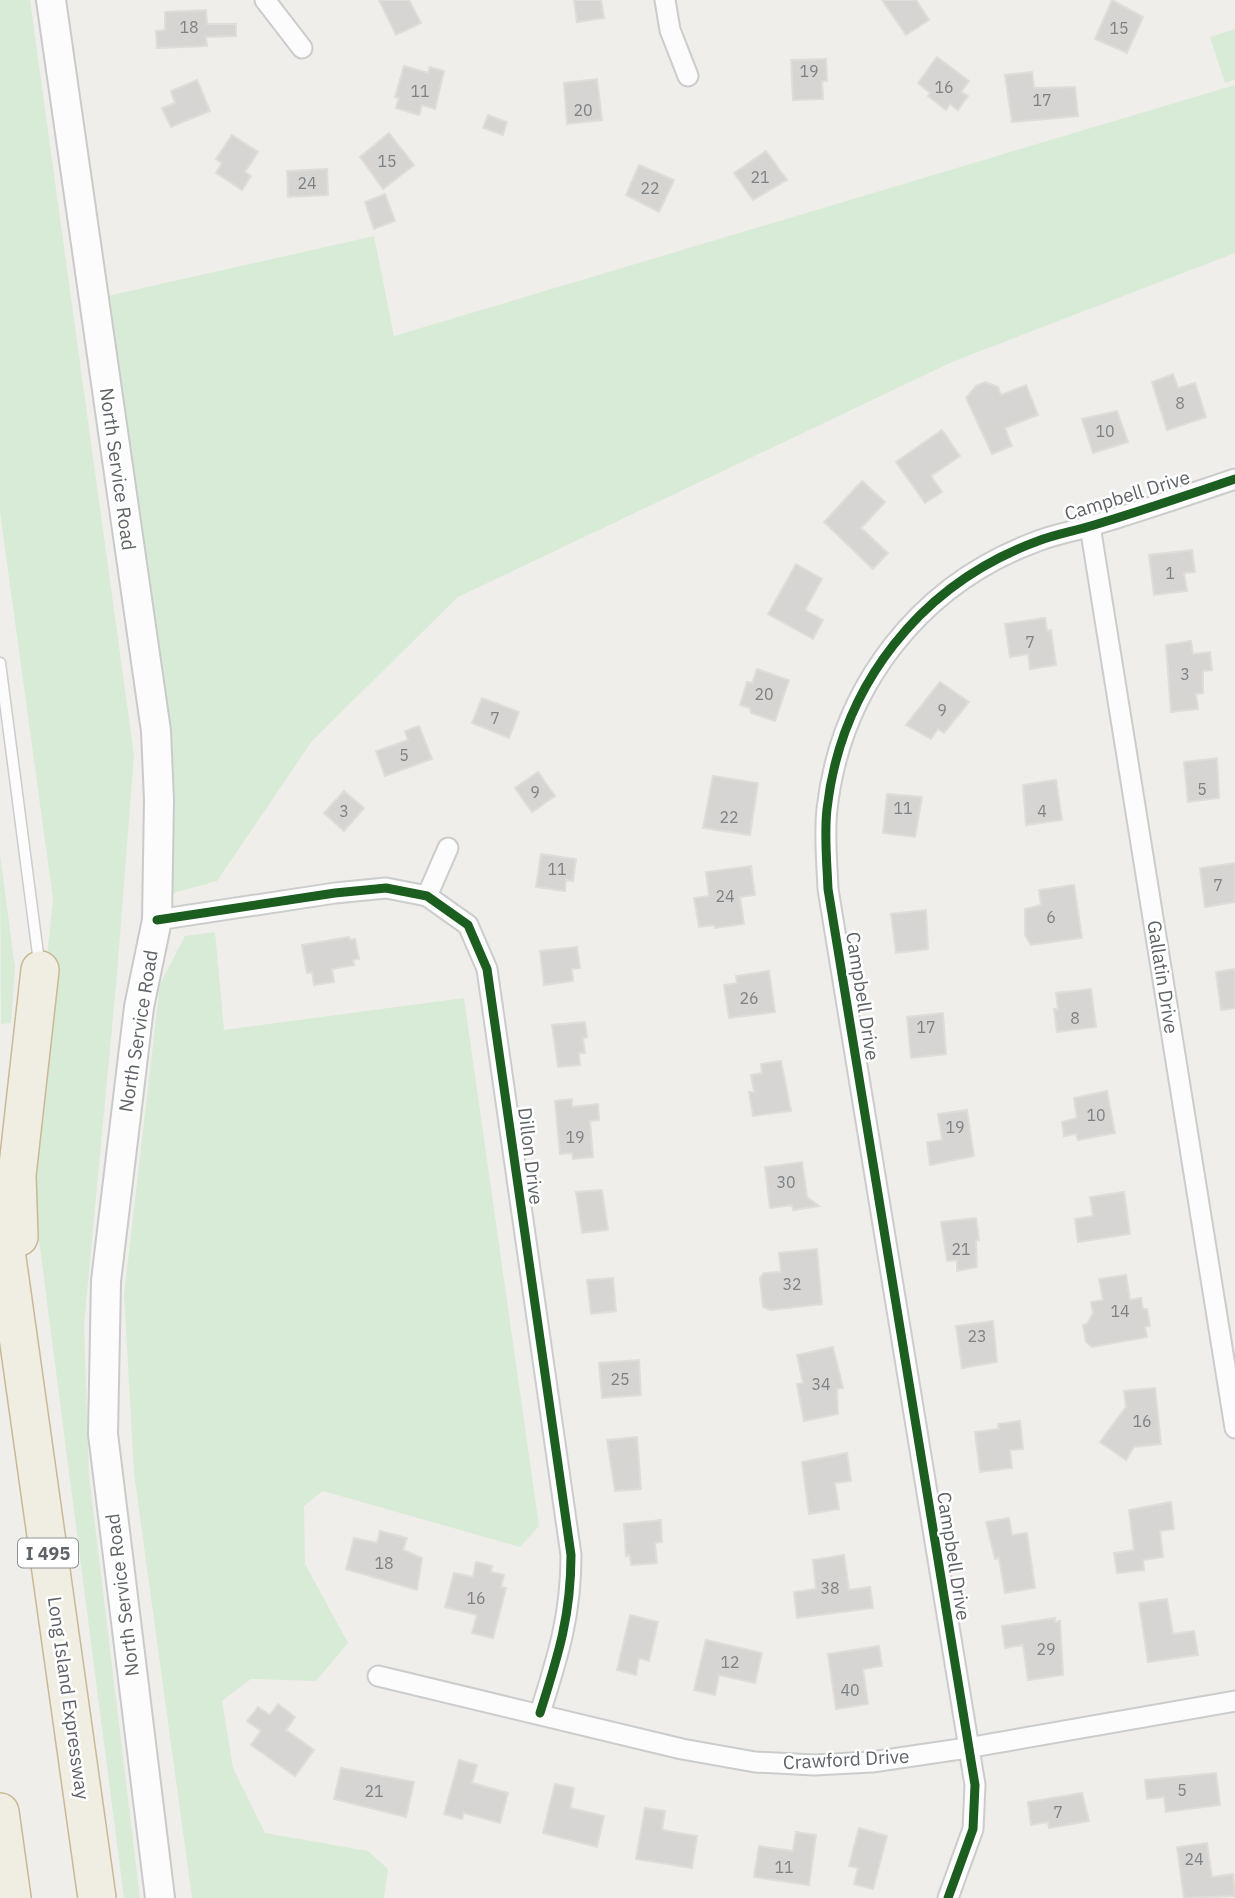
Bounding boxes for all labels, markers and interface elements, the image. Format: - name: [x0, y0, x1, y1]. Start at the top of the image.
- house number: 18: [179, 17, 199, 37]
- house number: 15: [1109, 18, 1129, 38]
- house number: 19: [799, 61, 819, 81]
- house number: 16: [934, 77, 954, 97]
- house number: 11: [410, 81, 430, 101]
- house number: 17: [1032, 90, 1052, 110]
- house number: 20: [573, 100, 593, 120]
- house number: 15: [377, 151, 397, 171]
- house number: 21: [750, 167, 770, 187]
- house number: 24: [297, 173, 317, 193]
- house number: 22: [640, 178, 660, 198]
- street label: North Service Road: [95, 386, 141, 552]
- house number: 8: [1175, 393, 1185, 413]
- house number: 10: [1095, 421, 1115, 441]
- street label: Campbell Drive: [1061, 465, 1193, 525]
- house number: 1: [1165, 563, 1175, 583]
- house number: 7: [1025, 632, 1035, 652]
- house number: 3: [1180, 664, 1190, 684]
- house number: 20: [754, 684, 774, 704]
- house number: 9: [937, 700, 947, 720]
- house number: 7: [490, 708, 500, 728]
- house number: 5: [399, 745, 409, 765]
- house number: 5: [1197, 779, 1207, 799]
- house number: 9: [530, 782, 540, 802]
- house number: 11: [893, 798, 913, 818]
- house number: 3: [339, 801, 349, 821]
- house number: 4: [1037, 801, 1047, 821]
- house number: 22: [719, 807, 739, 827]
- house number: 11: [547, 859, 567, 879]
- house number: 7: [1213, 875, 1223, 895]
- house number: 24: [715, 886, 735, 906]
- house number: 6: [1046, 907, 1056, 927]
- street label: Gallatin Drive: [1142, 919, 1184, 1035]
- street label: Campbell Drive: [841, 930, 885, 1062]
- street label: North Service Road: [113, 948, 163, 1114]
- house number: 26: [739, 988, 759, 1008]
- house number: 8: [1070, 1008, 1080, 1028]
- house number: 17: [916, 1017, 936, 1037]
- house number: 10: [1086, 1105, 1106, 1125]
- street label: Dillon Drive: [513, 1106, 549, 1206]
- house number: 19: [945, 1117, 965, 1137]
- house number: 19: [565, 1127, 585, 1147]
- house number: 30: [776, 1172, 796, 1192]
- house number: 21: [951, 1239, 971, 1259]
- house number: 32: [782, 1274, 802, 1294]
- house number: 14: [1110, 1301, 1130, 1321]
- house number: 23: [967, 1326, 987, 1346]
- house number: 25: [610, 1369, 630, 1389]
- house number: 34: [811, 1374, 831, 1394]
- house number: 16: [1132, 1411, 1152, 1431]
- street label: Campbell Drive: [932, 1490, 976, 1622]
- street label: North Service Road: [100, 1512, 144, 1678]
- road number: I 495: [18, 1538, 78, 1568]
- house number: 18: [374, 1553, 394, 1573]
- house number: 38: [820, 1578, 840, 1598]
- house number: 16: [466, 1588, 486, 1608]
- street label: Long Island Expressway: [43, 1595, 95, 1802]
- house number: 29: [1036, 1639, 1056, 1659]
- house number: 12: [720, 1652, 740, 1672]
- house number: 40: [840, 1680, 860, 1700]
- street label: Crawford Drive: [782, 1744, 910, 1774]
- house number: 5: [1177, 1780, 1187, 1800]
- house number: 21: [364, 1781, 384, 1801]
- house number: 7: [1053, 1802, 1063, 1822]
- house number: 24: [1184, 1849, 1204, 1869]
- house number: 11: [774, 1857, 794, 1877]

